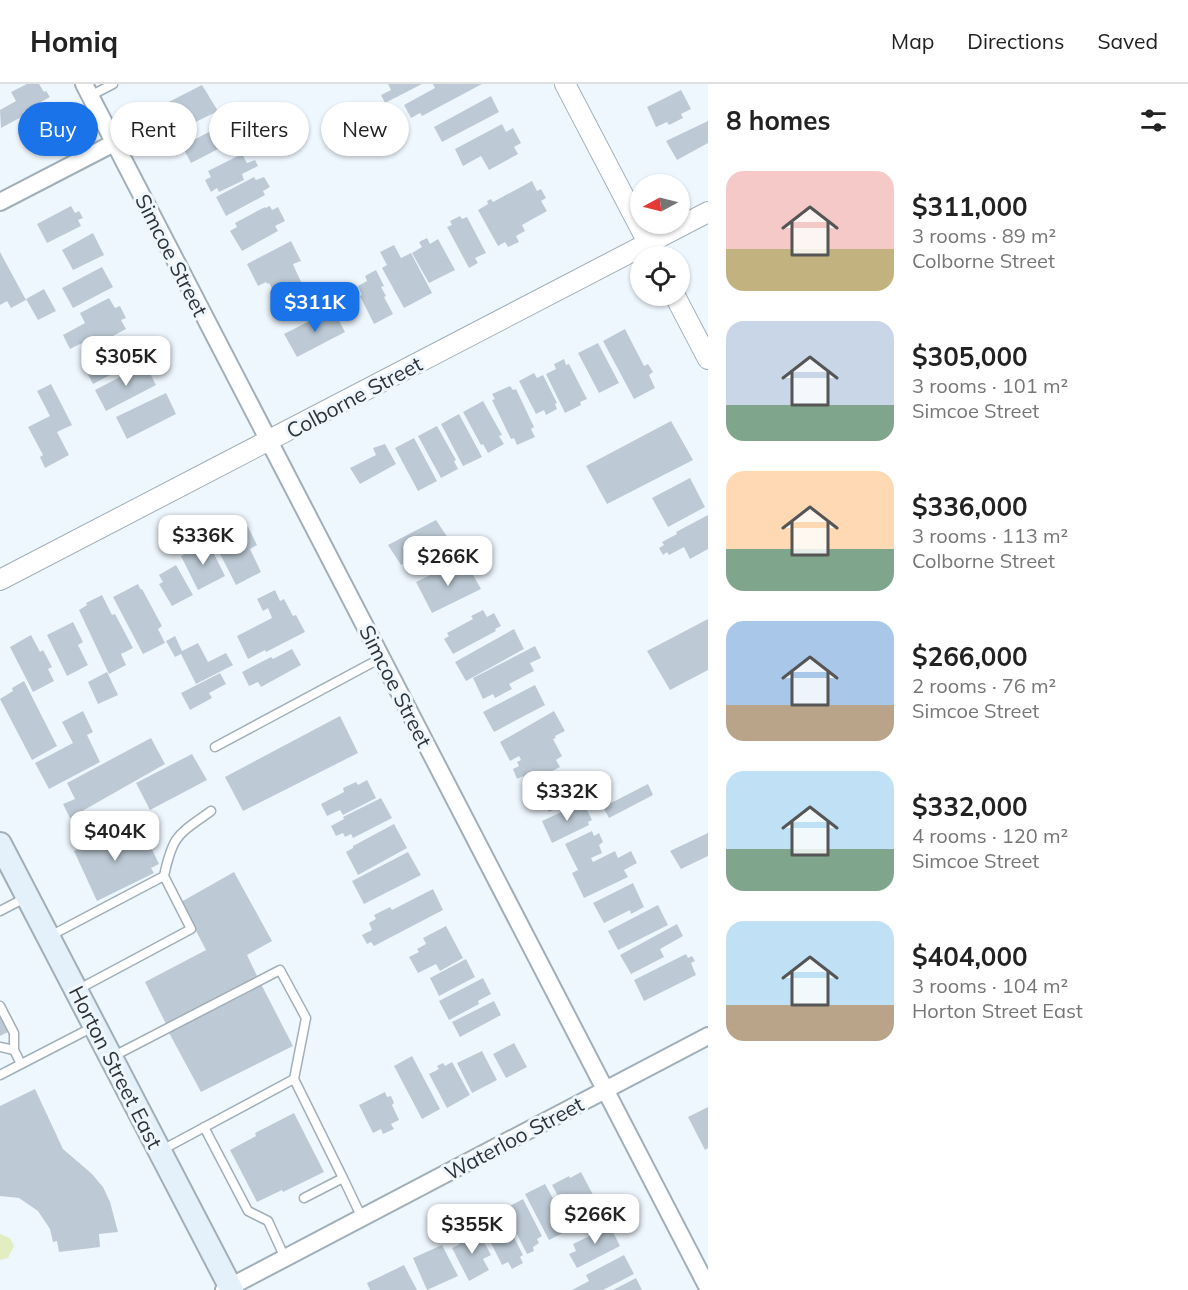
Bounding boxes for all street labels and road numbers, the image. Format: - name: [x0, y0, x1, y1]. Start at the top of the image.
- street label: Simcoe Street: [130, 190, 214, 320]
- street label: Colborne Street: [282, 350, 426, 444]
- street label: Simcoe Street: [354, 621, 438, 751]
- street label: Horton Street East: [64, 981, 168, 1153]
- street label: Waterloo Street: [440, 1090, 588, 1186]

